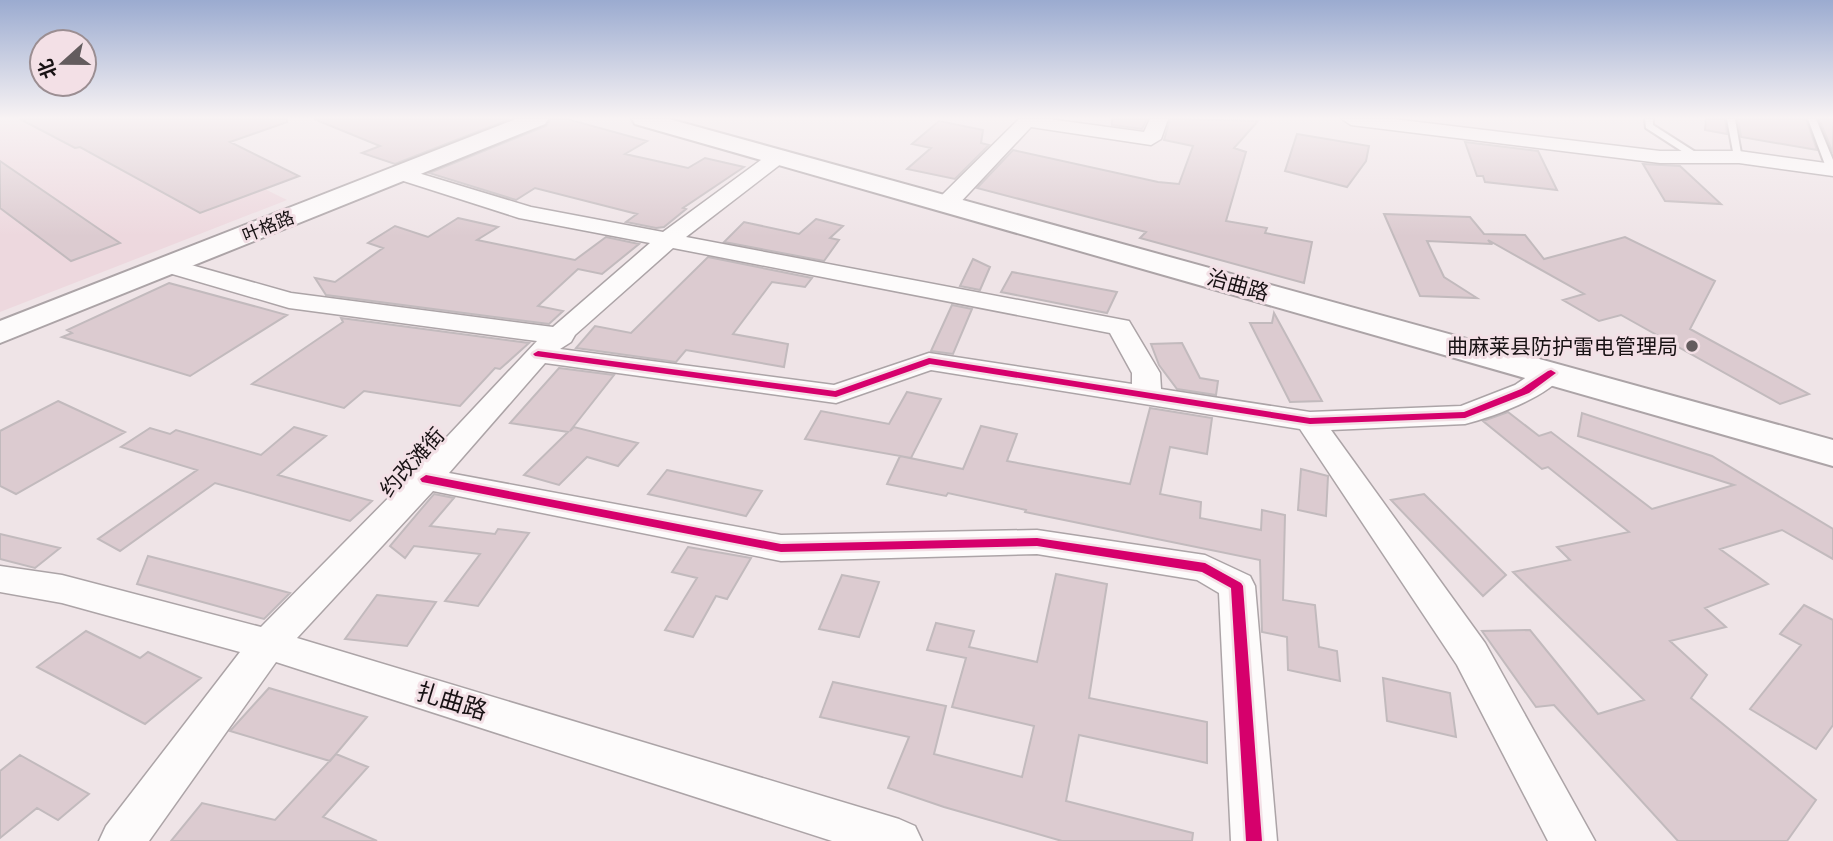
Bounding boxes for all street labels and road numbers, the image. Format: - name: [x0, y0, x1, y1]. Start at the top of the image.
- street label: 叶格路: [239, 205, 297, 247]
- street label: 治曲路: [1204, 263, 1272, 307]
- street label: 约改滩街: [374, 422, 450, 502]
- street label: 扎曲路: [413, 676, 491, 726]

